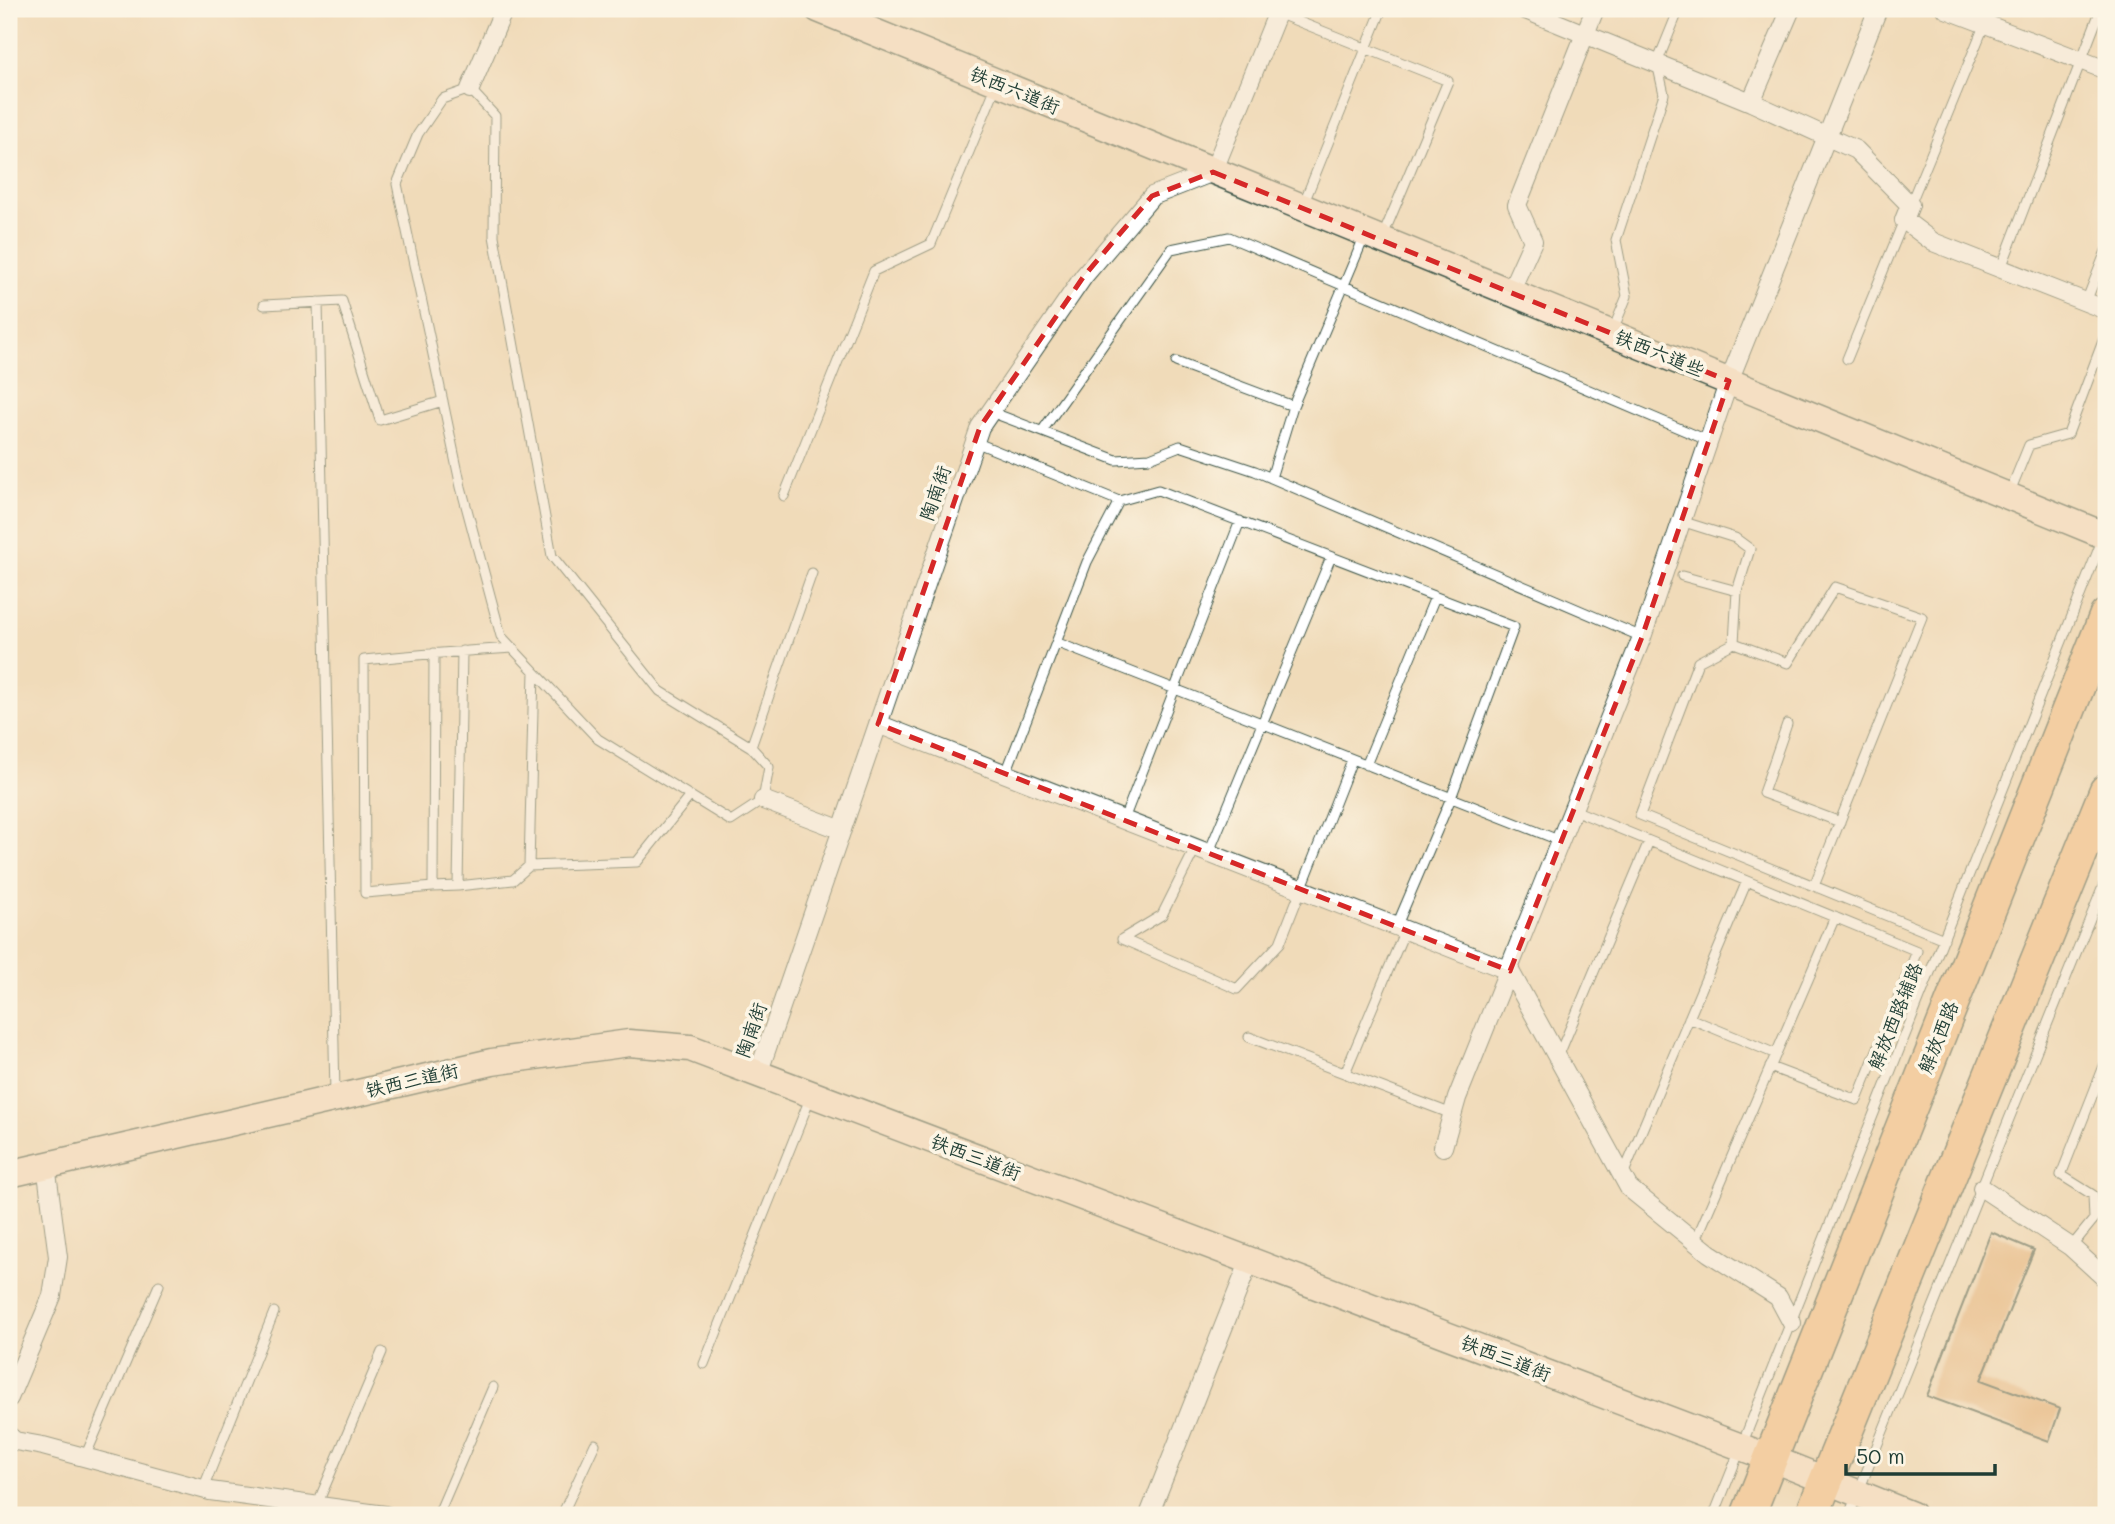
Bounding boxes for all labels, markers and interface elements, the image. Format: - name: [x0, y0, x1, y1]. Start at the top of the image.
- street label: 铁西六道街: [966, 60, 1064, 119]
- street label: 铁西六道些: [1611, 323, 1709, 382]
- street label: 陶南街: [913, 462, 956, 524]
- street label: 解放西路辅路: [1862, 958, 1927, 1073]
- street label: 解放西路: [1912, 997, 1963, 1077]
- street label: 陶南街: [729, 999, 772, 1061]
- street label: 铁西三道街: [363, 1057, 461, 1102]
- street label: 铁西三道街: [927, 1128, 1025, 1185]
- street label: 铁西三道街: [1457, 1329, 1555, 1386]
- scale bar: [1846, 1433, 1994, 1477]
- text: 50 m: [1856, 1442, 1905, 1469]

